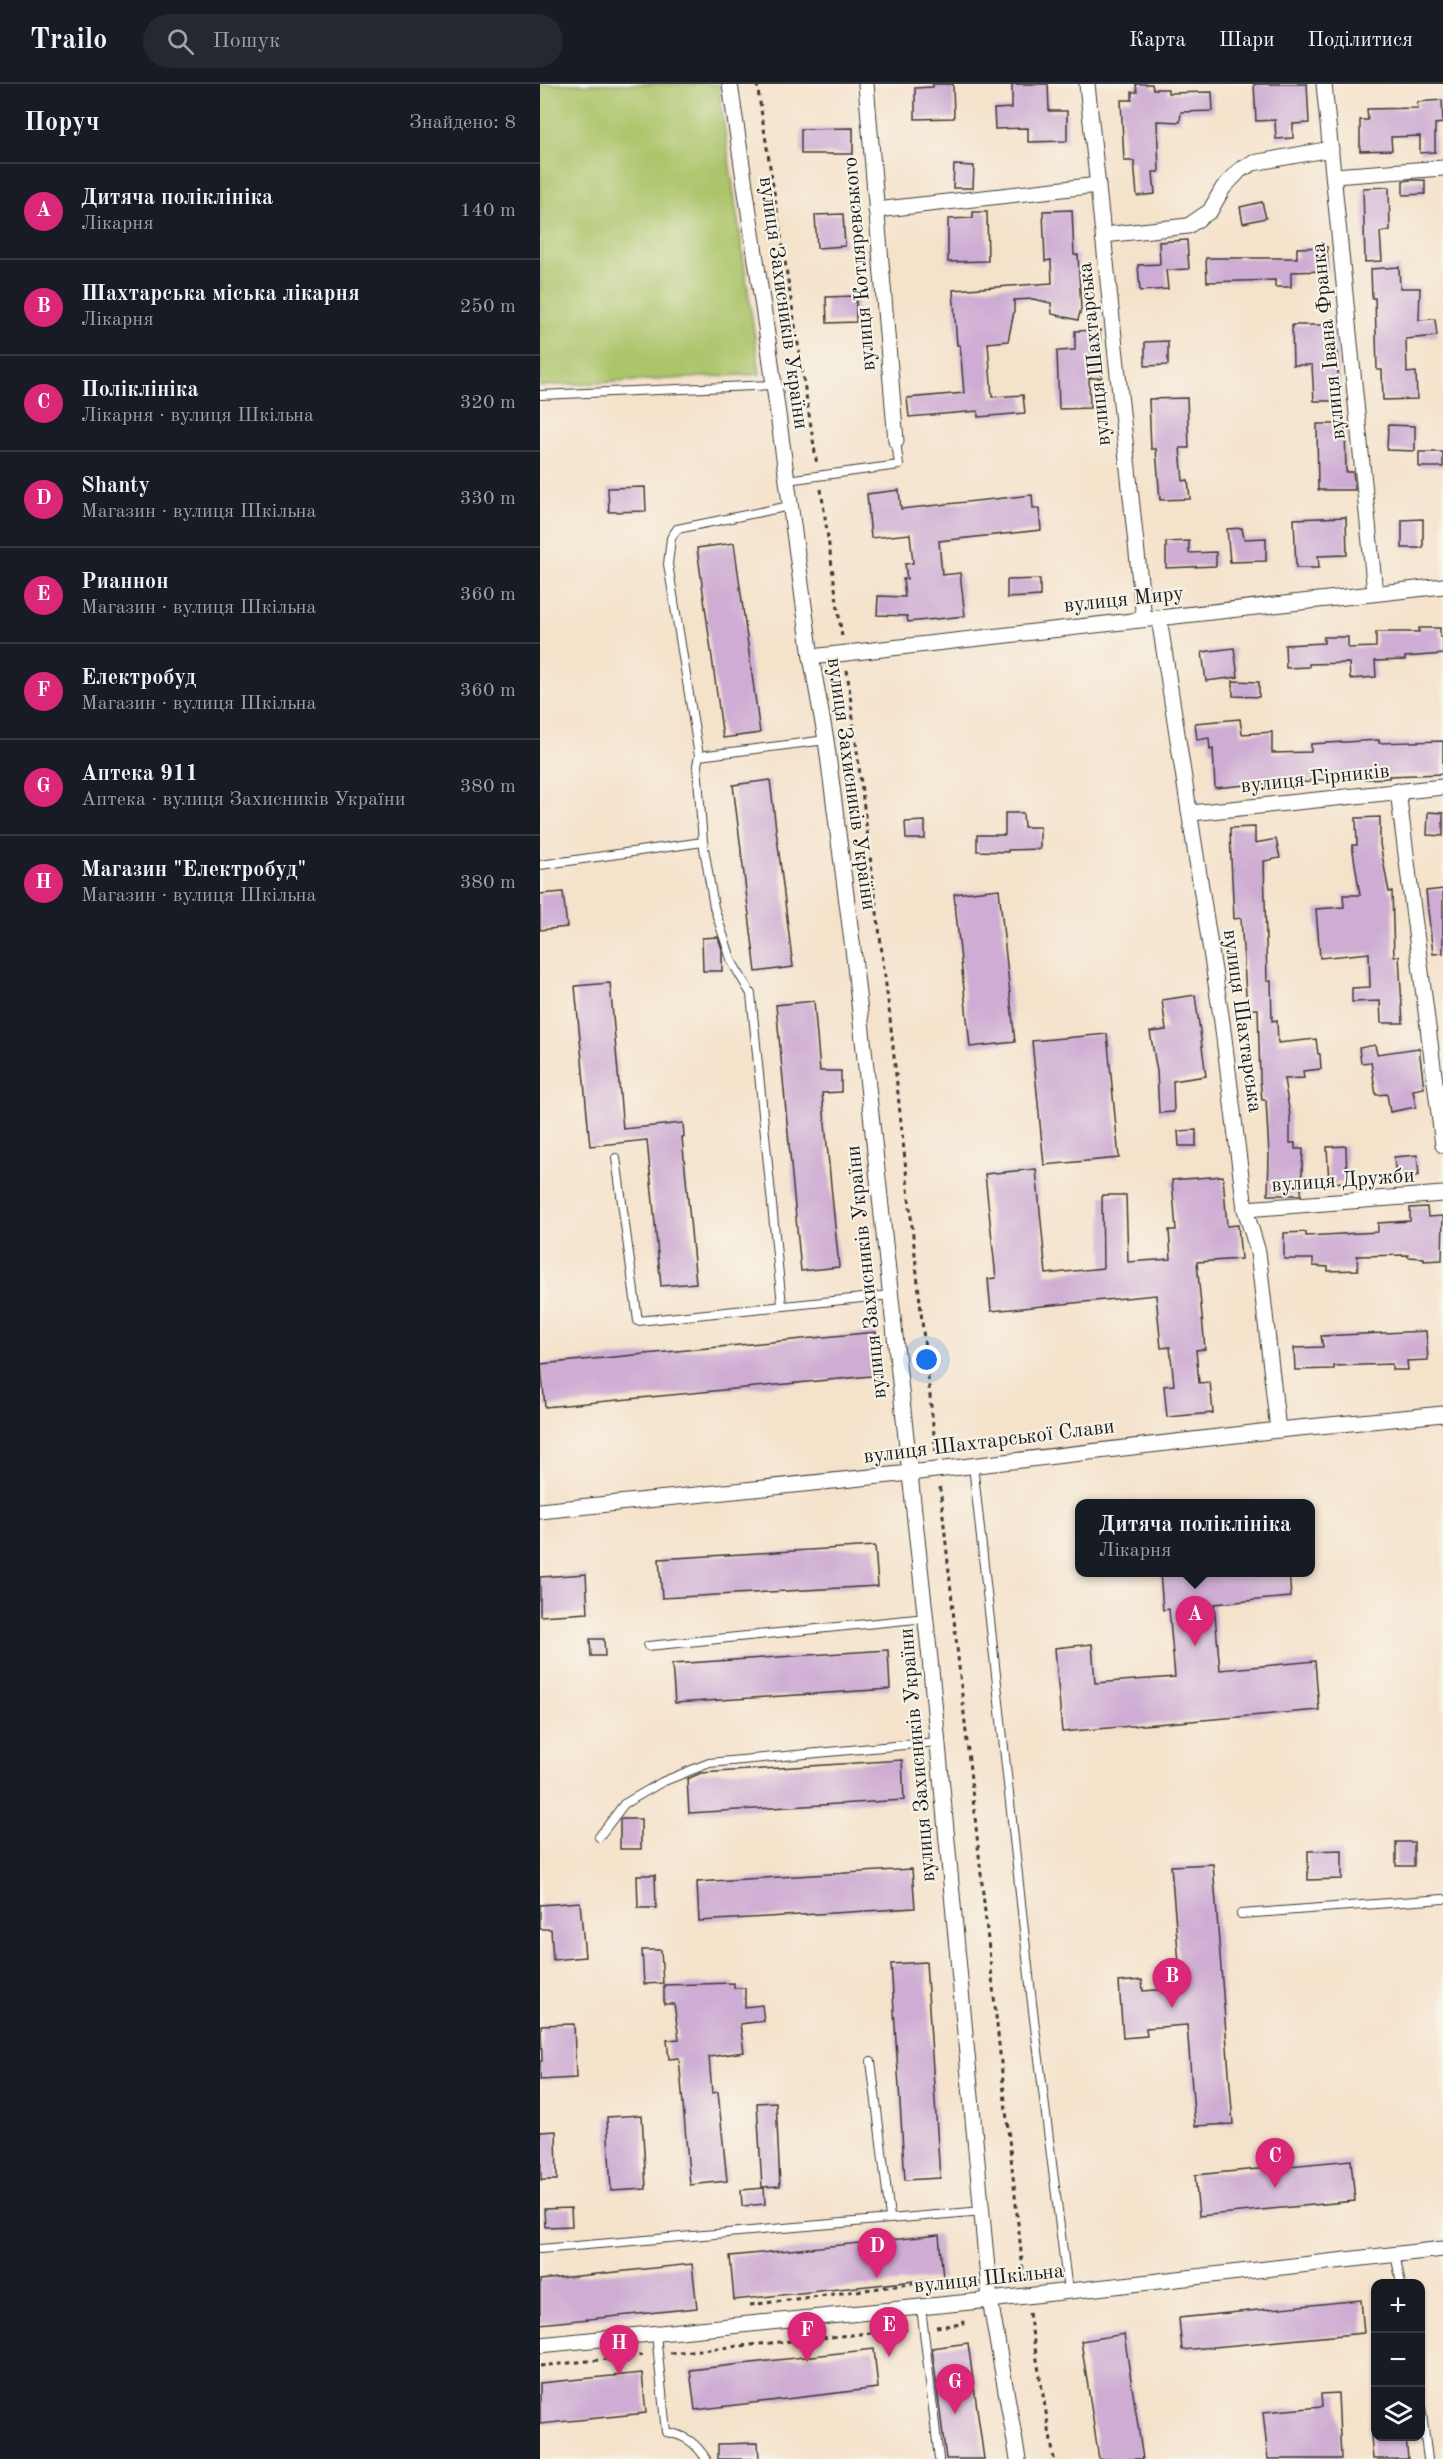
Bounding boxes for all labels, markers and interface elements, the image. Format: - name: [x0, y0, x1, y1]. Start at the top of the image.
- search box: [143, 14, 563, 68]
- icon: search: [164, 25, 197, 58]
- text: Trailo: [30, 27, 107, 55]
- text: Пошук: [212, 30, 280, 52]
- text: Карта: [1129, 30, 1186, 51]
- text: Шари: [1219, 30, 1274, 51]
- text: Поділитися: [1307, 30, 1413, 51]
- text: Поруч: [24, 110, 100, 136]
- text: Знайдено: 8: [409, 113, 516, 133]
- street label: вулиця Котляревського: [840, 156, 880, 372]
- street label: вулиця Захисників України: [755, 175, 811, 431]
- text: Дитяча поліклініка: [81, 187, 273, 209]
- text: A: [36, 201, 51, 221]
- text: 140 m: [460, 201, 516, 221]
- text: Лікарня: [81, 214, 154, 234]
- street label: вулиця Івана Франка: [1308, 241, 1350, 441]
- street label: вулиця Шахтарська: [1075, 261, 1115, 447]
- text: Шахтарська міська лікарня: [81, 283, 360, 305]
- text: B: [36, 297, 51, 317]
- text: 250 m: [460, 297, 516, 317]
- text: Лікарня: [81, 310, 154, 330]
- text: Поліклініка: [81, 379, 199, 401]
- text: C: [37, 393, 50, 413]
- text: 320 m: [460, 393, 516, 413]
- text: Лікарня · вулиця Шкільна: [81, 406, 314, 426]
- text: Shanty: [81, 475, 150, 497]
- text: D: [36, 489, 51, 509]
- text: 330 m: [460, 489, 516, 509]
- text: Магазин · вулиця Шкільна: [81, 502, 316, 522]
- text: Рианнон: [81, 571, 169, 593]
- street label: вулиця Миру: [1063, 583, 1185, 617]
- text: E: [37, 585, 50, 605]
- text: 360 m: [460, 585, 516, 605]
- text: Магазин · вулиця Шкільна: [81, 598, 316, 618]
- street label: вулиця Захисників України: [823, 656, 879, 912]
- text: Електробуд: [81, 667, 196, 689]
- text: F: [37, 681, 50, 701]
- text: 360 m: [460, 681, 516, 701]
- text: Магазин · вулиця Шкільна: [81, 694, 316, 714]
- street label: вулиця Гірників: [1240, 761, 1390, 797]
- text: Аптека 911: [81, 763, 198, 785]
- text: G: [36, 777, 51, 797]
- text: 380 m: [460, 777, 516, 797]
- text: Аптека · вулиця Захисників України: [81, 790, 405, 810]
- text: Магазин "Електробуд": [81, 859, 306, 881]
- text: H: [35, 873, 52, 893]
- text: 380 m: [460, 873, 516, 893]
- text: Магазин · вулиця Шкільна: [81, 886, 316, 906]
- street label: вулиця Шахтарська: [1219, 928, 1265, 1114]
- street label: вулиця Захисників України: [843, 1144, 891, 1400]
- street label: вулиця Дружби: [1271, 1166, 1415, 1196]
- your location: [912, 1345, 941, 1374]
- street label: вулиця Шахтарської Слави: [862, 1416, 1116, 1468]
- popup: [1075, 1499, 1315, 1577]
- text: Дитяча поліклініка: [1099, 1514, 1291, 1536]
- text: Лікарня: [1099, 1541, 1171, 1561]
- pin: A: [1176, 1596, 1214, 1646]
- street label: вулиця Захисників України: [896, 1627, 940, 1883]
- pin: B: [1152, 1958, 1192, 2008]
- pin: C: [1256, 2138, 1294, 2188]
- pin: D: [858, 2228, 896, 2278]
- street label: вулиця Шкільна: [913, 2261, 1065, 2297]
- map controls: [1371, 2279, 1425, 2441]
- button: +: [1371, 2279, 1425, 2333]
- pin: E: [870, 2308, 908, 2357]
- pin: F: [788, 2312, 826, 2362]
- pin: H: [600, 2326, 638, 2375]
- button: −: [1371, 2333, 1425, 2387]
- pin: G: [936, 2364, 974, 2414]
- button: layers: [1371, 2387, 1425, 2441]

